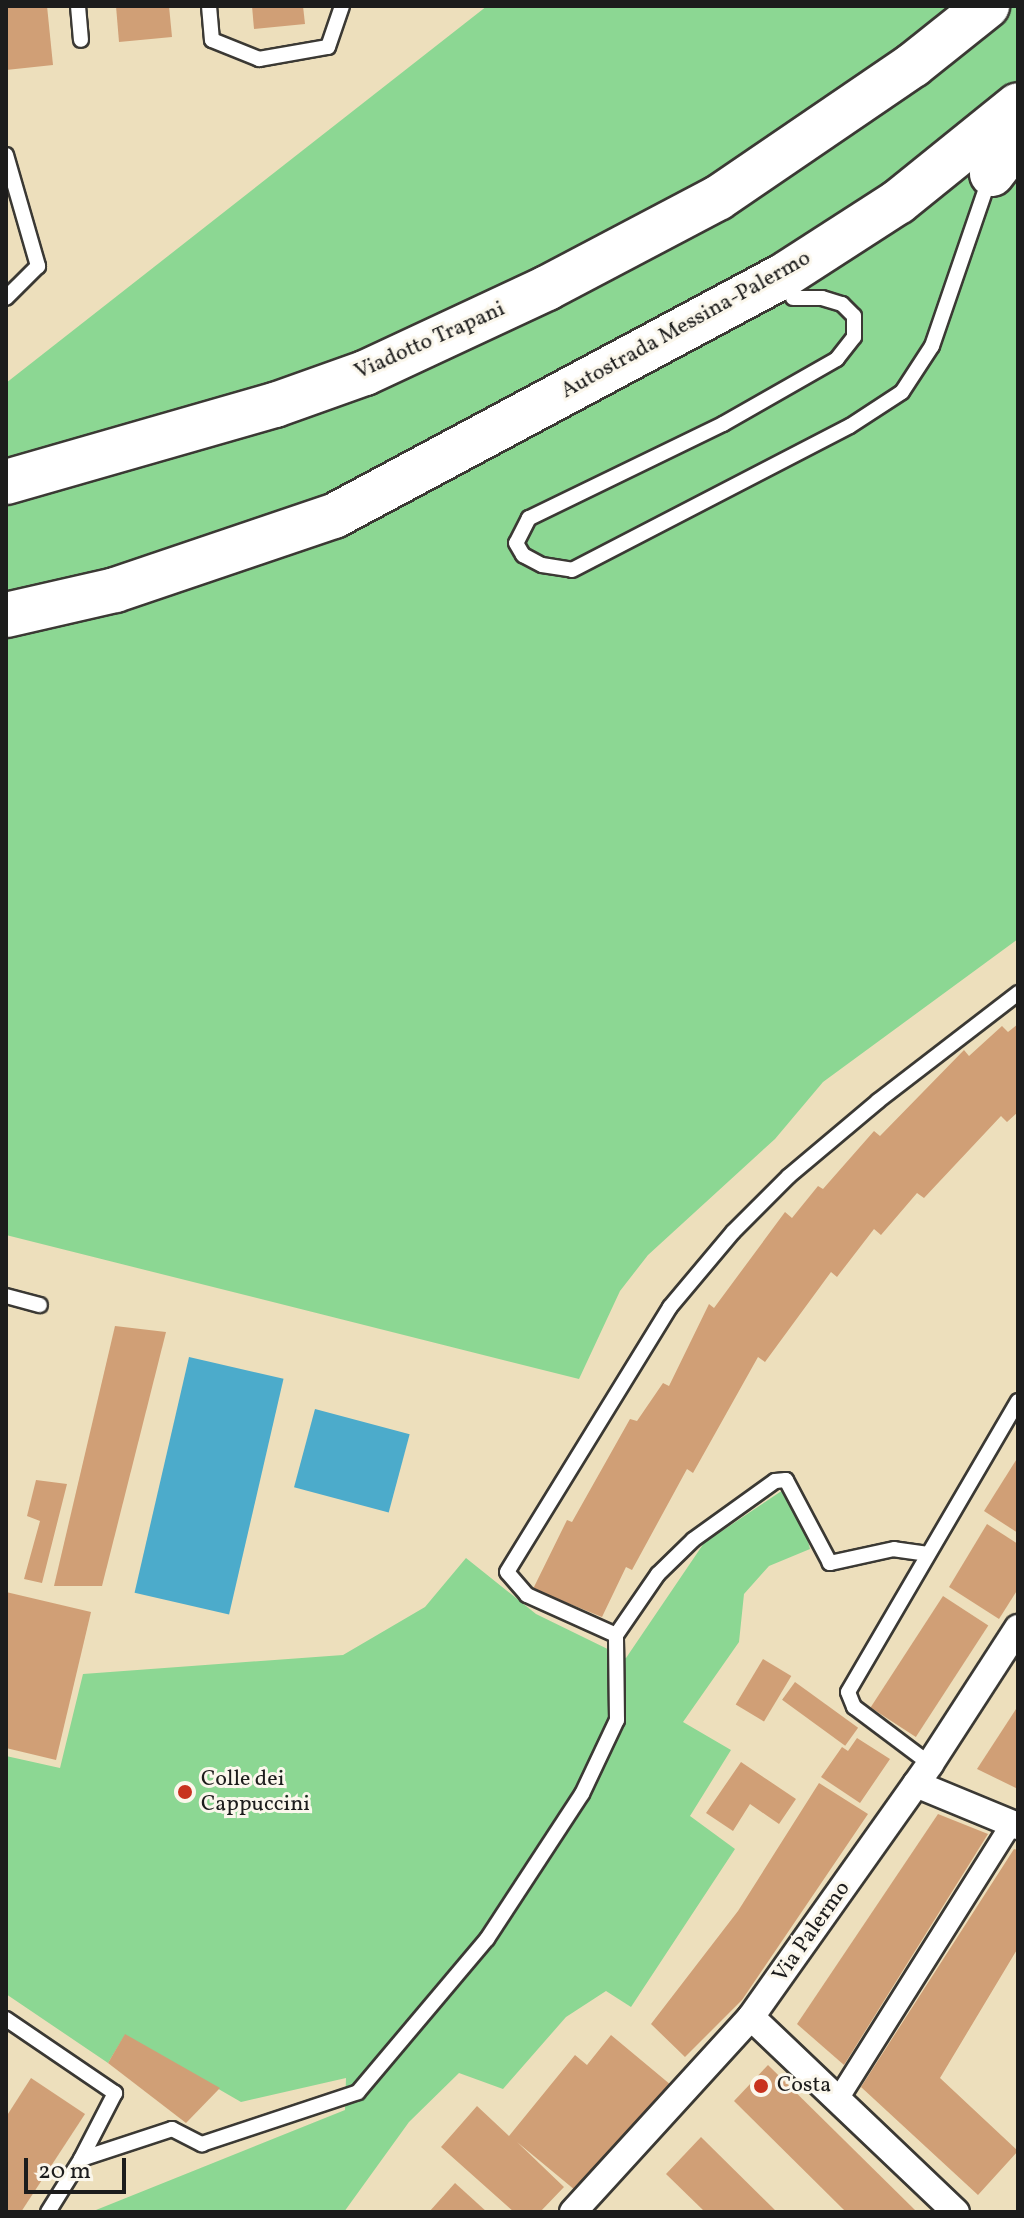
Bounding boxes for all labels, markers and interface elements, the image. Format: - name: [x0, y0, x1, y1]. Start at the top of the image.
- street label: Autostrada Messina-Palermo: [557, 245, 815, 405]
- street label: Viadotto Trapani: [351, 296, 509, 386]
- place label: Colle dei Cappuccini: [201, 1766, 310, 1818]
- marker: Colle dei Cappuccini: [176, 1783, 194, 1801]
- street label: Via Palermo: [768, 1876, 856, 1988]
- place label: Costa: [777, 2073, 831, 2099]
- marker: Costa: [752, 2077, 770, 2095]
- scale bar: [28, 2142, 130, 2192]
- text: 20 m: [38, 2155, 91, 2189]

